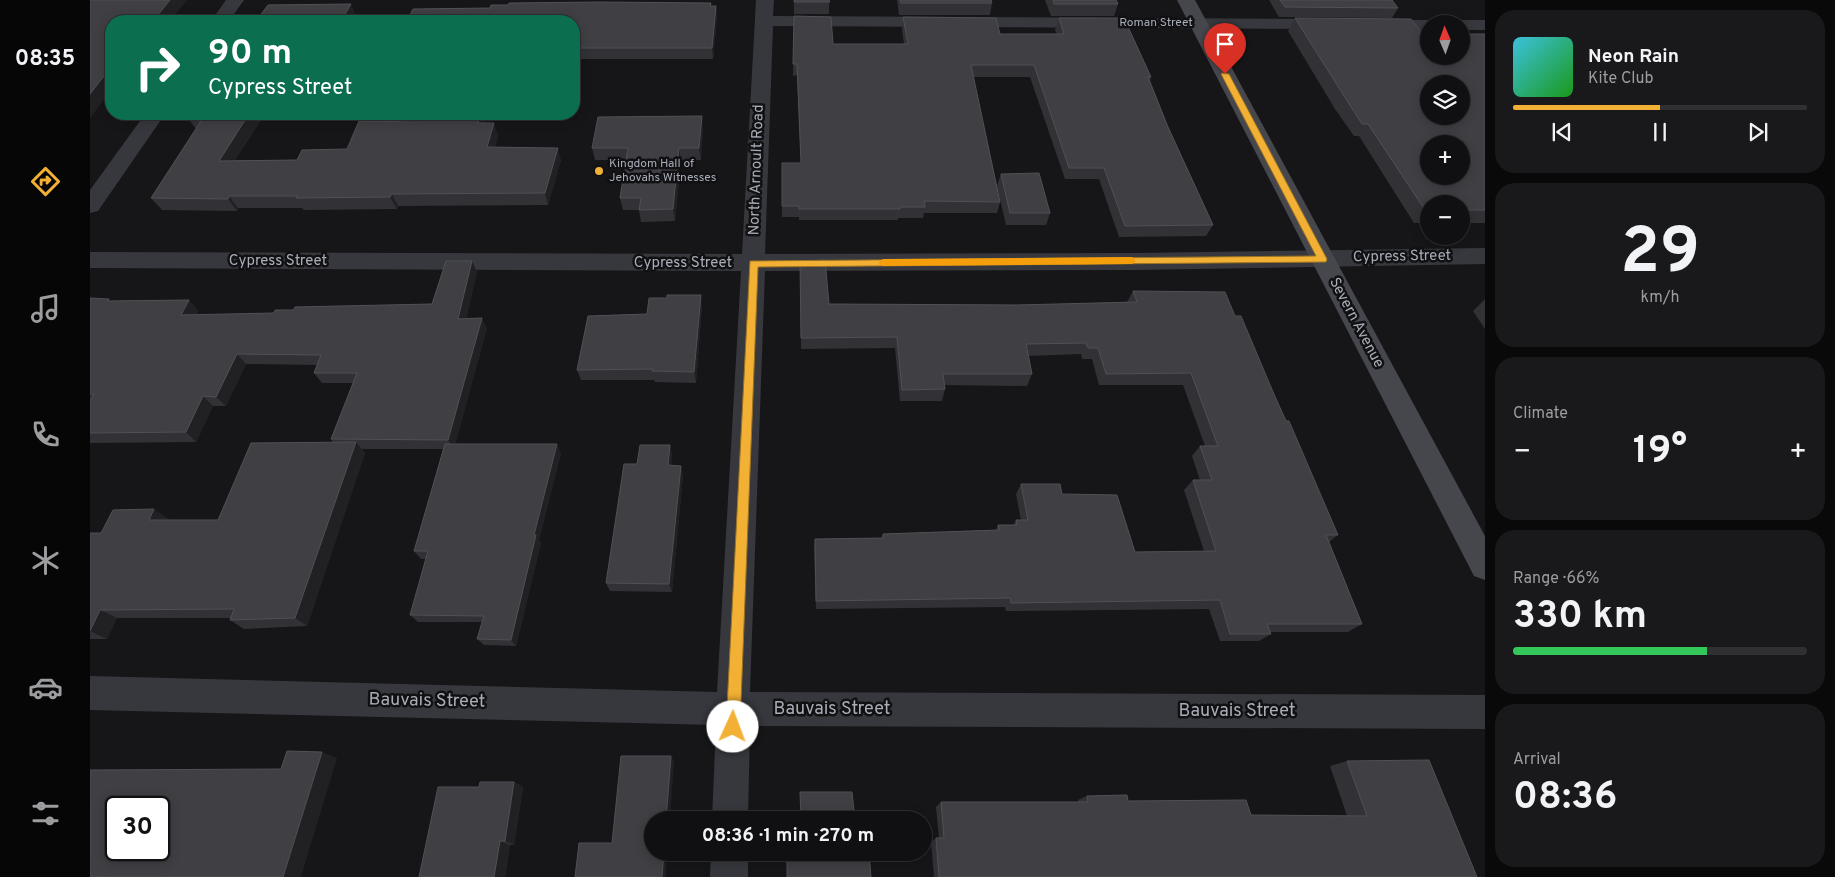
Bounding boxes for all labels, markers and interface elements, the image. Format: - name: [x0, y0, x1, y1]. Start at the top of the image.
- street label: Roman Street: [1119, 15, 1193, 31]
- north arrow: [1420, 15, 1470, 65]
- map controls: [1420, 15, 1470, 245]
- pin: [1204, 23, 1246, 74]
- icon: arrive: [1211, 30, 1239, 58]
- text: 90 m: [208, 32, 292, 76]
- icon: right: [125, 35, 190, 100]
- text: Neon Rain: [1588, 45, 1679, 69]
- text: 08:35: [15, 46, 75, 73]
- text: Kite Club: [1588, 69, 1653, 89]
- text: Cypress Street: [208, 75, 352, 102]
- button: layers: [1420, 75, 1470, 125]
- street label: North Arnoult Road: [745, 104, 769, 236]
- icon: previous: [1548, 118, 1576, 146]
- icon: pause: [1646, 118, 1674, 146]
- icon: next: [1744, 118, 1772, 146]
- button: +: [1420, 135, 1470, 185]
- place label: Kingdom Hall of Jehovahs Witnesses: [609, 156, 716, 186]
- icon: directions: [28, 164, 63, 199]
- marker: Kingdom Hall of Jehovahs Witnesses: [593, 165, 605, 177]
- button: −: [1420, 195, 1470, 245]
- text: 29: [1620, 214, 1700, 296]
- street label: Cypress Street: [1353, 247, 1451, 267]
- street label: Cypress Street: [229, 252, 327, 271]
- street label: Cypress Street: [634, 254, 732, 273]
- street label: Severn Avenue: [1324, 275, 1388, 371]
- text: km/h: [1641, 288, 1679, 308]
- icon: music: [28, 291, 63, 326]
- text: Climate: [1513, 404, 1568, 424]
- icon: phone: [28, 417, 63, 452]
- text: 19°: [1633, 428, 1687, 477]
- text: −: [1513, 435, 1531, 471]
- text: +: [1789, 435, 1807, 471]
- icon: climate: [28, 543, 63, 578]
- text: Range · 66%: [1513, 569, 1599, 589]
- text: 330 km: [1513, 593, 1647, 642]
- icon: car: [28, 670, 63, 705]
- street label: Bauvais Street: [368, 688, 486, 714]
- street label: Bauvais Street: [774, 698, 890, 721]
- position arrow: [706, 700, 758, 752]
- street label: Bauvais Street: [1179, 700, 1295, 723]
- text: Arrival: [1513, 750, 1561, 770]
- text: 08:36: [1513, 774, 1617, 823]
- icon: filters: [28, 796, 63, 831]
- speed limit sign: 30: [105, 796, 170, 861]
- text: 08:36 · 1 min · 270 m: [702, 824, 874, 848]

